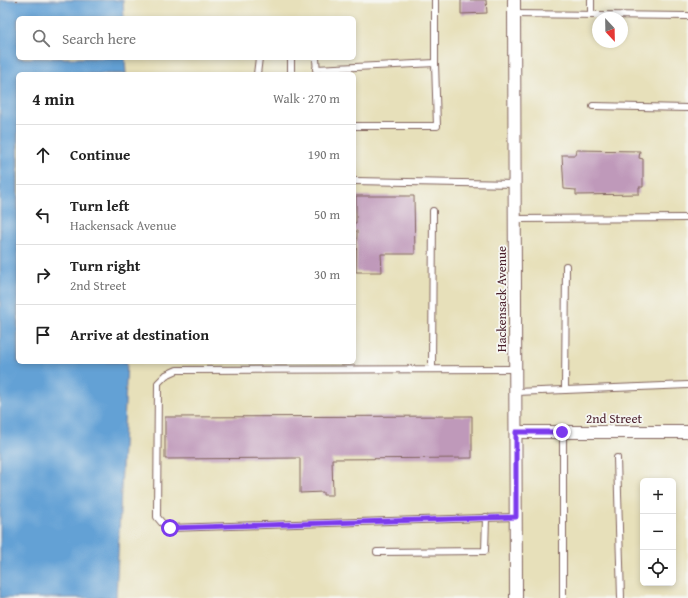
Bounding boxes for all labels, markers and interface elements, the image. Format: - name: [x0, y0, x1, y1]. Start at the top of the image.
- north arrow: [592, 12, 628, 48]
- search box: [16, 16, 356, 60]
- icon: search: [30, 27, 52, 49]
- text: Search here: [62, 28, 136, 49]
- text: 4 min: [32, 86, 74, 111]
- text: Walk · 270 m: [273, 89, 340, 108]
- icon: ahead: [32, 144, 54, 166]
- text: Continue: [70, 144, 131, 165]
- text: 190 m: [308, 145, 340, 164]
- text: Turn left: [70, 195, 129, 216]
- icon: left: [32, 204, 54, 226]
- text: 50 m: [314, 205, 340, 224]
- text: Hackensack Avenue: [70, 216, 176, 235]
- street label: Hackensack Avenue: [492, 246, 511, 352]
- text: Turn right: [70, 255, 141, 276]
- icon: right: [32, 264, 54, 286]
- text: 30 m: [314, 265, 340, 284]
- text: 2nd Street: [70, 276, 126, 295]
- icon: arrive: [32, 324, 54, 346]
- text: Arrive at destination: [70, 324, 209, 345]
- street label: 2nd Street: [586, 409, 643, 428]
- route end: [553, 423, 571, 441]
- map controls: [640, 478, 676, 586]
- button: +: [640, 478, 676, 514]
- button: −: [640, 514, 676, 550]
- route start: [161, 519, 179, 537]
- button: locate: [640, 550, 676, 586]

